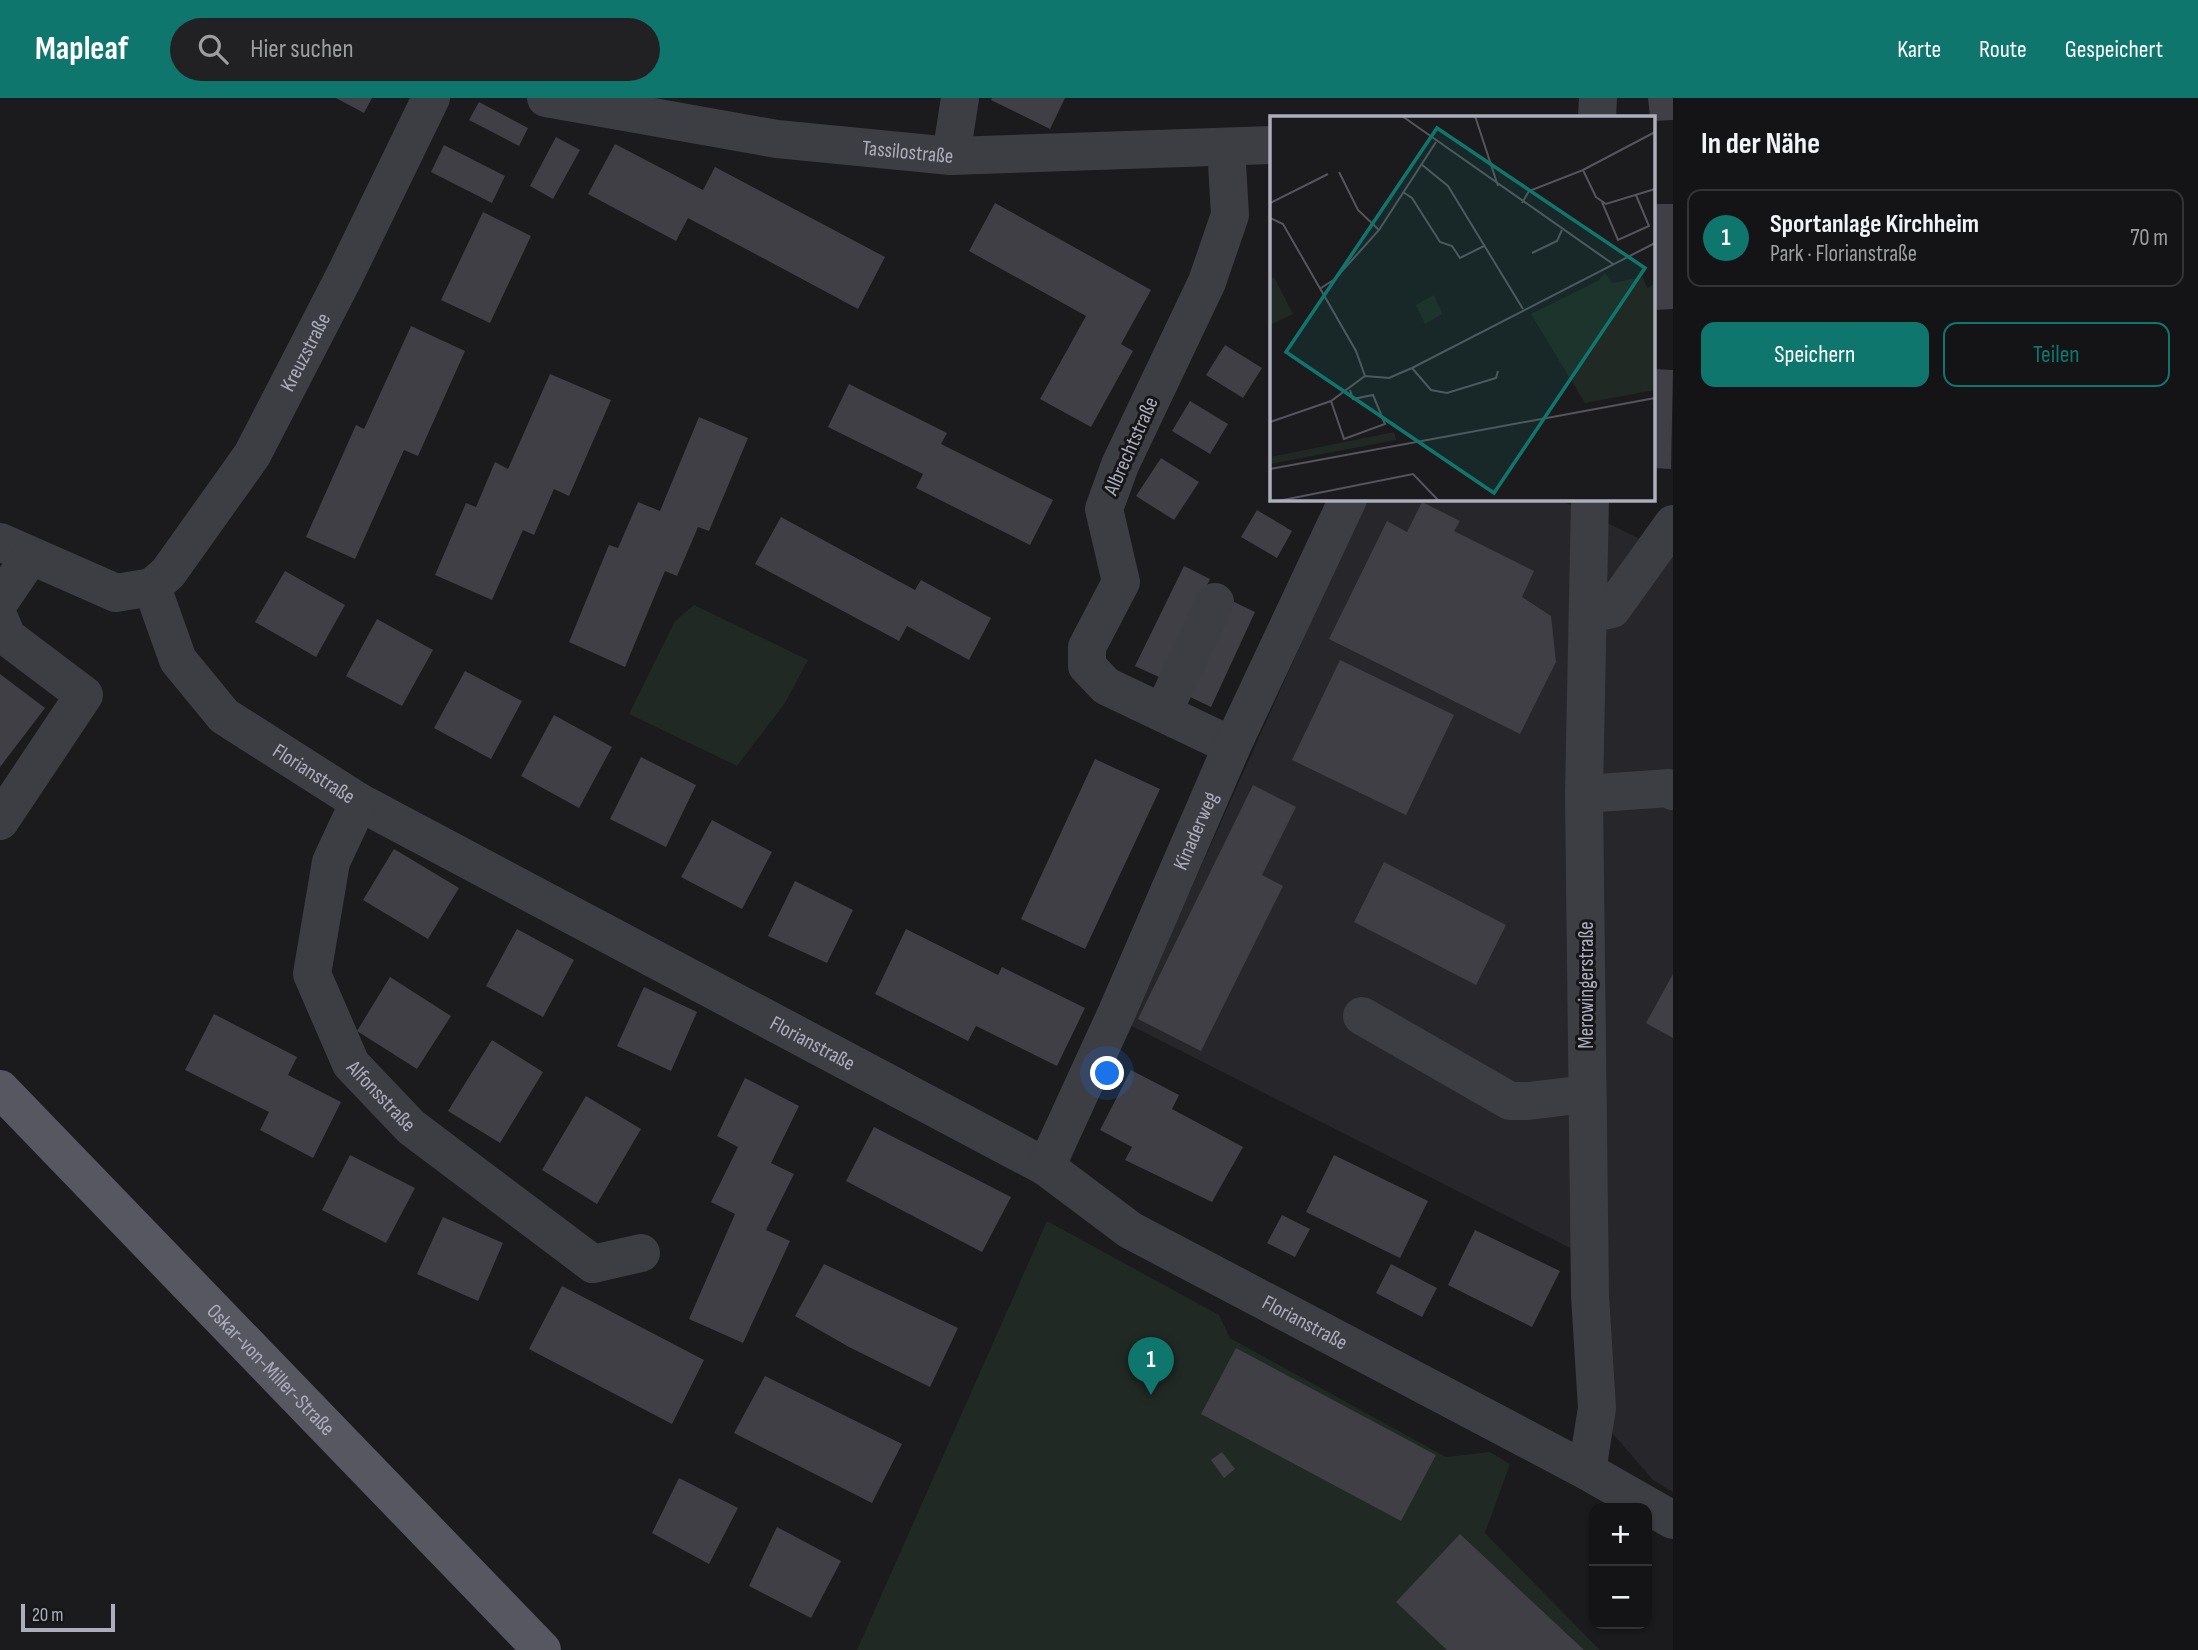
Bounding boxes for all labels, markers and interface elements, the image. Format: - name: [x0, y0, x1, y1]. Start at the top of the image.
- search box: [170, 18, 660, 81]
- text: Mapleaf: [35, 29, 128, 69]
- icon: search: [194, 30, 232, 68]
- text: Hier suchen: [250, 34, 354, 65]
- text: Karte: [1897, 35, 1941, 64]
- text: Route: [1979, 35, 2027, 64]
- text: Gespeichert: [2065, 35, 2163, 64]
- inset map: [1270, 116, 1656, 500]
- text: In der Nähe: [1701, 126, 1820, 162]
- street label: Tassilostraße: [861, 135, 955, 169]
- text: Sportanlage Kirchheim: [1770, 209, 1979, 240]
- text: 1: [1721, 224, 1731, 252]
- text: 70 m: [2130, 224, 2168, 252]
- text: Park · Florianstraße: [1770, 240, 1917, 268]
- street label: Kreuzstraße: [275, 309, 336, 395]
- button: Speichern: [1701, 322, 1929, 387]
- button: Teilen: [1943, 322, 2170, 387]
- street label: Albrechtstraße: [1098, 393, 1164, 500]
- street label: Florianstraße: [268, 738, 360, 809]
- street label: Kinaderweg: [1168, 788, 1223, 874]
- street label: Merowingerstraße: [1574, 921, 1599, 1049]
- street label: Florianstraße: [766, 1010, 859, 1076]
- street label: Alfonsstraße: [341, 1054, 421, 1137]
- your location: [1090, 1056, 1124, 1090]
- street label: Florianstraße: [1258, 1290, 1352, 1355]
- street label: Oskar-von-Miller-Straße: [202, 1298, 340, 1441]
- pin: 1: [1128, 1337, 1174, 1395]
- map controls: [1589, 1503, 1652, 1629]
- button: +: [1589, 1503, 1652, 1566]
- button: −: [1589, 1566, 1652, 1629]
- scale bar: [21, 1601, 116, 1633]
- text: 20 m: [32, 1604, 64, 1627]

